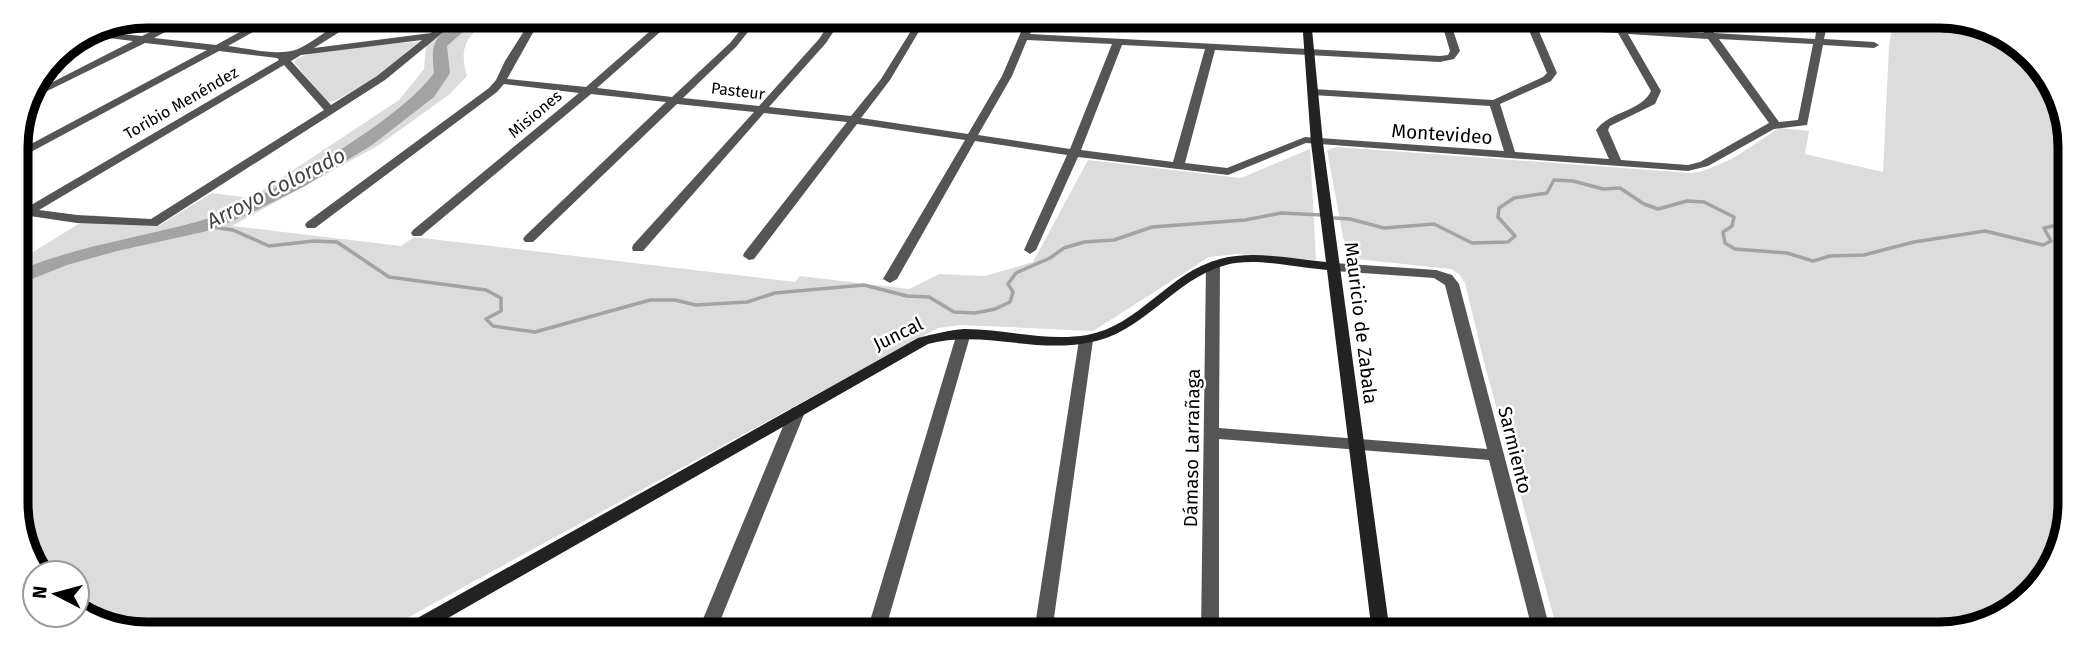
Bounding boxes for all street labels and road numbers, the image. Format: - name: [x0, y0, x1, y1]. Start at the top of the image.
- street label: Toribio Menéndez: [120, 63, 242, 143]
- street label: Pasteur: [710, 78, 767, 104]
- street label: Misiones: [504, 86, 566, 142]
- street label: Montevideo: [1391, 119, 1493, 149]
- street label: Mauricio de Zabala: [1340, 241, 1382, 405]
- street label: Juncal: [869, 312, 927, 356]
- street label: Dámaso Larrañaga: [1179, 368, 1205, 528]
- street label: Sarmiento: [1493, 404, 1537, 496]

